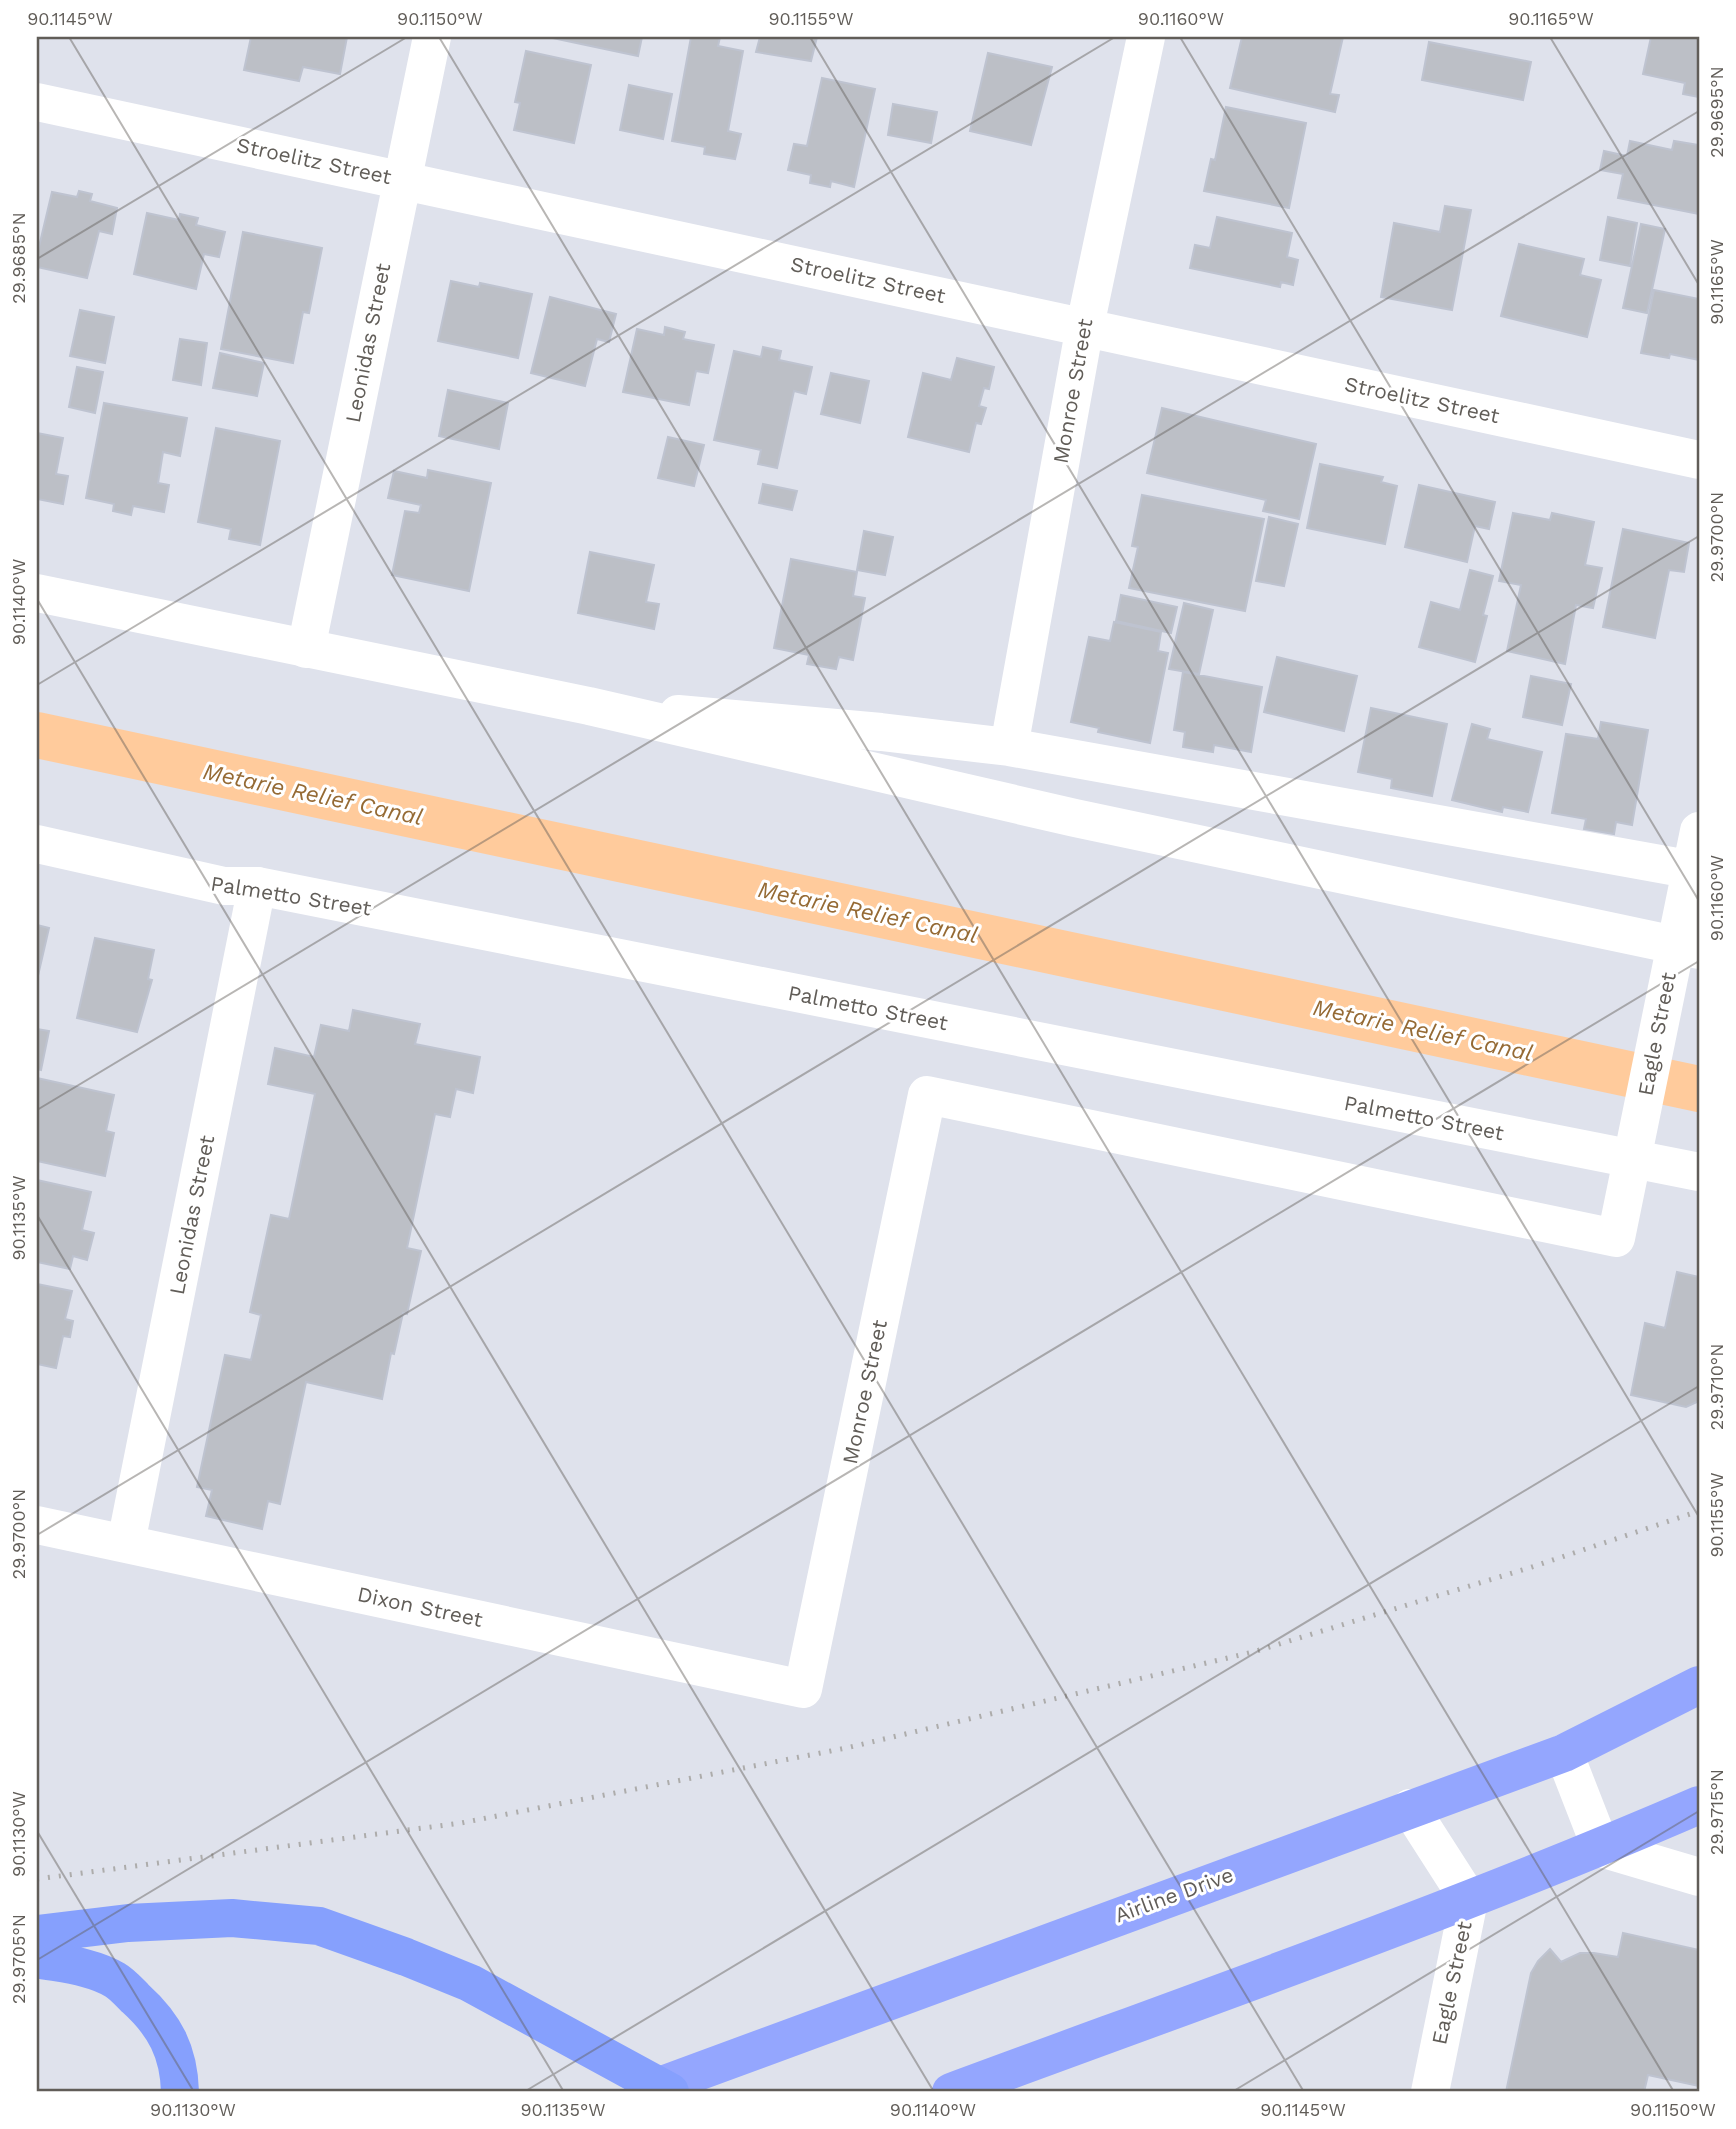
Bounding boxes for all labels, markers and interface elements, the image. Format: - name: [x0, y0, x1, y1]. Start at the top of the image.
- text: 90.1145°W: [27, 8, 113, 29]
- text: 90.1150°W: [397, 8, 483, 29]
- text: 90.1155°W: [768, 8, 854, 29]
- text: 90.1160°W: [1138, 8, 1224, 29]
- text: 90.1165°W: [1508, 8, 1594, 29]
- text: 29.9695°N: [1706, 66, 1727, 158]
- street label: Stroelitz Street: [234, 132, 394, 189]
- text: 29.9685°N: [8, 212, 29, 304]
- text: 90.1165°W: [1706, 239, 1727, 325]
- street label: Stroelitz Street: [788, 251, 948, 308]
- street label: Leonidas Street: [340, 261, 395, 425]
- street label: Monroe Street: [1047, 316, 1098, 465]
- street label: Stroelitz Street: [1342, 371, 1502, 428]
- text: 29.9700°N: [1706, 492, 1727, 582]
- text: 90.1140°W: [8, 559, 29, 645]
- water label: Metarie Relief Canal: [200, 758, 425, 831]
- text: 90.1160°W: [1706, 855, 1727, 941]
- street label: Palmetto Street: [209, 870, 373, 921]
- water label: Metarie Relief Canal: [755, 876, 980, 949]
- street label: Eagle Street: [1632, 970, 1681, 1098]
- street label: Palmetto Street: [786, 980, 950, 1035]
- water label: Metarie Relief Canal: [1310, 994, 1535, 1067]
- street label: Palmetto Street: [1342, 1090, 1506, 1145]
- street label: Leonidas Street: [164, 1133, 219, 1297]
- text: 90.1135°W: [8, 1175, 29, 1261]
- street label: Monroe Street: [837, 1317, 892, 1466]
- text: 29.9710°N: [1706, 1344, 1727, 1430]
- text: 90.1155°W: [1706, 1472, 1727, 1558]
- text: 29.9700°N: [8, 1489, 29, 1579]
- street label: Dixon Street: [355, 1581, 485, 1632]
- text: 29.9715°N: [1706, 1769, 1727, 1855]
- text: 90.1130°W: [8, 1791, 29, 1877]
- street label: Airline Drive: [1111, 1861, 1237, 1928]
- text: 29.9705°N: [8, 1914, 29, 2004]
- street label: Eagle Street: [1426, 1919, 1477, 2047]
- text: 90.1130°W: [150, 2099, 236, 2120]
- text: 90.1135°W: [520, 2099, 606, 2120]
- text: 90.1140°W: [890, 2099, 976, 2120]
- text: 90.1145°W: [1260, 2099, 1346, 2120]
- text: 90.1150°W: [1630, 2099, 1716, 2120]

